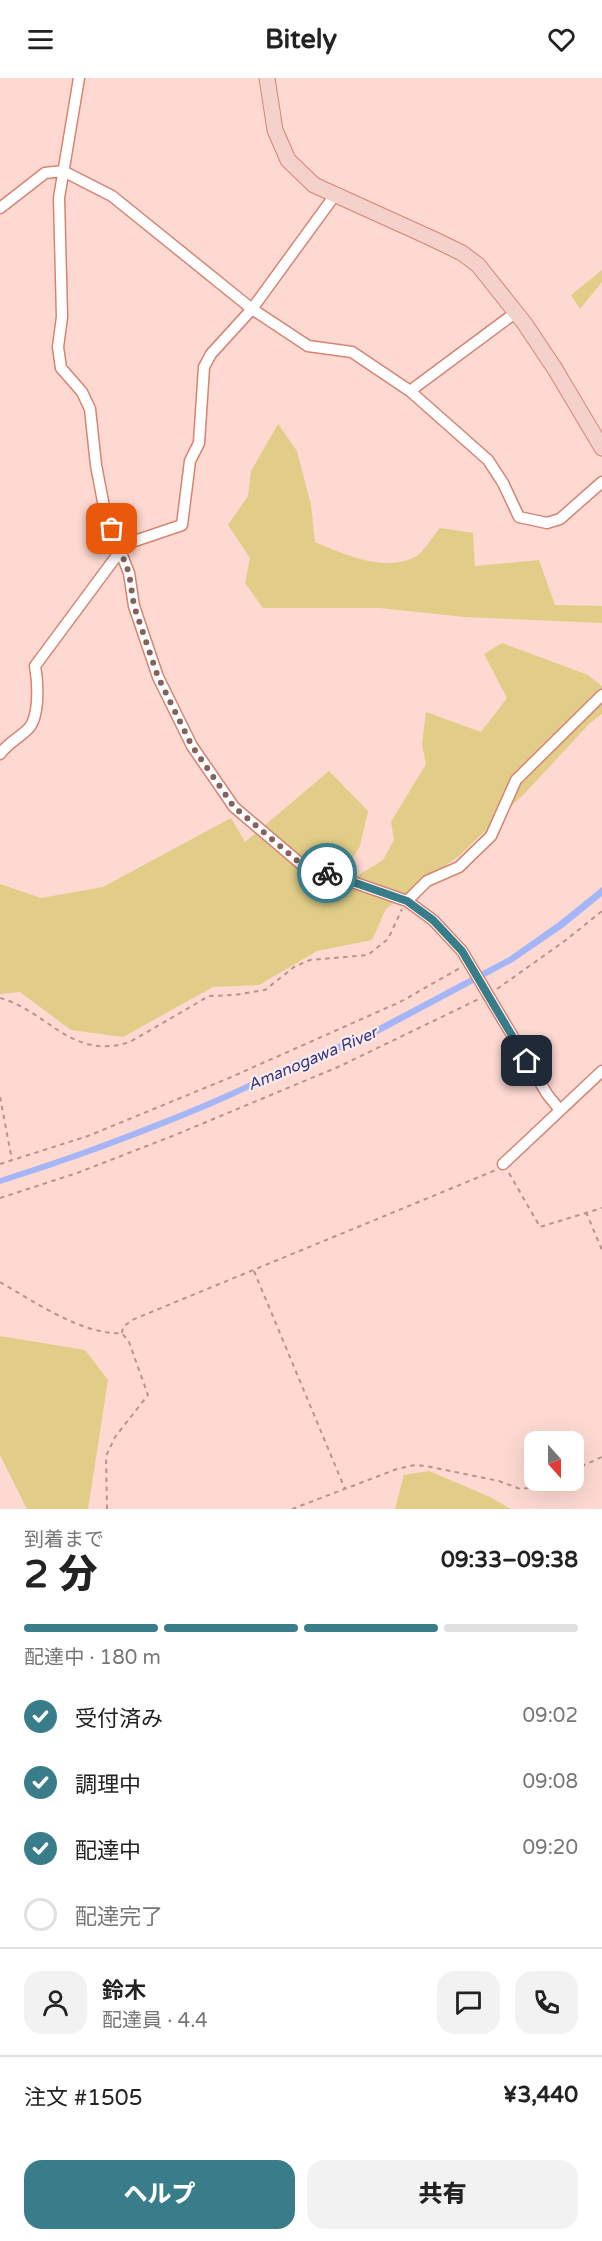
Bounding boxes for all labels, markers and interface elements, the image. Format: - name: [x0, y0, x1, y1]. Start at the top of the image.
- icon: menu: [24, 23, 57, 56]
- text: Bitely: [265, 23, 337, 56]
- icon: heart: [545, 23, 578, 56]
- pin: [86, 503, 137, 554]
- icon: bag: [95, 512, 128, 545]
- courier: [297, 843, 357, 903]
- icon: bike: [311, 857, 344, 890]
- water label: Amanogawa River: [245, 1022, 382, 1095]
- pin: [501, 1035, 552, 1086]
- icon: home: [510, 1044, 543, 1077]
- north arrow: [524, 1431, 584, 1491]
- map controls: [524, 1431, 584, 1491]
- text: 到着まで: [24, 1528, 104, 1552]
- text: 09:33–09:38: [441, 1547, 578, 1573]
- text: 2 分: [24, 1551, 98, 1598]
- text: 配達中 · 180 m: [24, 1646, 161, 1670]
- icon: check: [24, 1700, 57, 1733]
- text: 09:02: [523, 1704, 578, 1728]
- text: 受付済み: [75, 1706, 163, 1732]
- icon: check: [24, 1766, 57, 1799]
- text: 09:08: [523, 1770, 578, 1794]
- text: 調理中: [75, 1772, 141, 1798]
- icon: check: [24, 1832, 57, 1865]
- text: 09:20: [523, 1836, 578, 1860]
- text: 配達中: [75, 1838, 141, 1864]
- text: 配達完了: [75, 1904, 163, 1930]
- button: person: [24, 1971, 87, 2034]
- button: chat: [437, 1971, 500, 2034]
- button: phone: [515, 1971, 578, 2034]
- text: 鈴木: [102, 1978, 146, 2004]
- text: 配達員 · 4.4: [102, 2009, 208, 2033]
- text: ¥3,440: [503, 2082, 578, 2108]
- text: 注文 #1505: [24, 2085, 142, 2111]
- button: ヘルプ: [24, 2160, 295, 2229]
- button: 共有: [307, 2160, 578, 2229]

